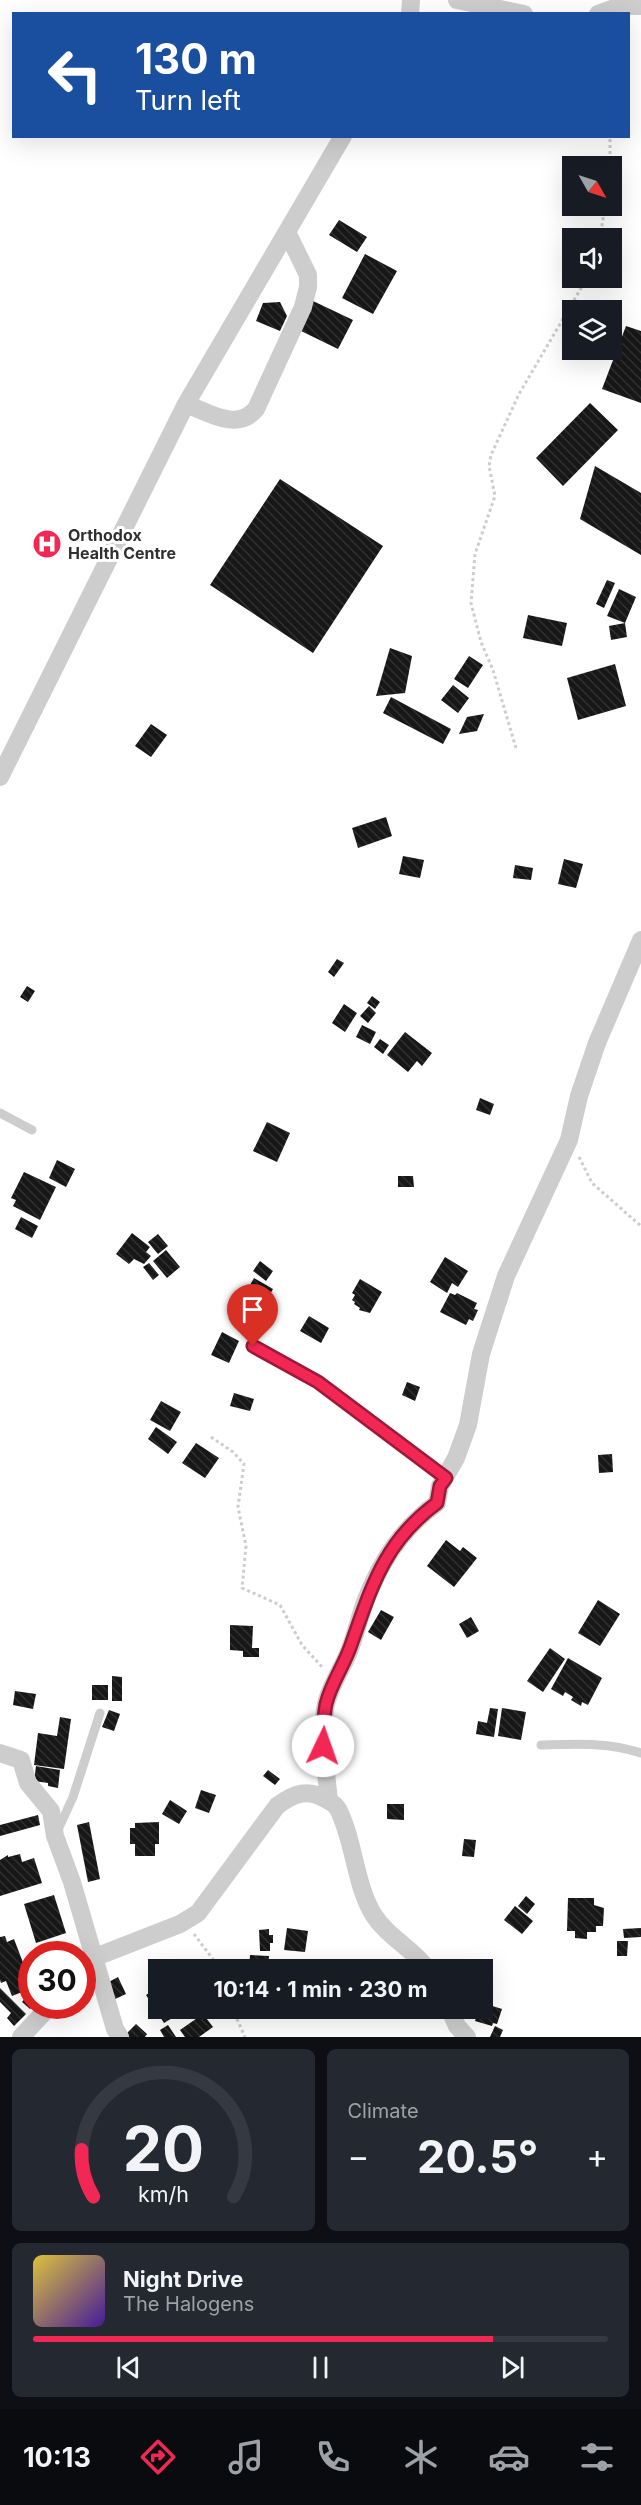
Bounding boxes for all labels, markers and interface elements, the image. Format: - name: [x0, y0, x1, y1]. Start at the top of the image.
- text: 130 m: [135, 33, 257, 84]
- icon: left: [36, 36, 114, 114]
- text: Turn left: [135, 84, 241, 117]
- north arrow: [562, 156, 622, 216]
- map controls: [562, 156, 622, 360]
- button: sound: [562, 228, 622, 288]
- button: layers: [562, 300, 622, 360]
- place label: Orthodox Health Centre: [68, 525, 176, 563]
- hospital icon: Orthodox Health Centre: [31, 528, 63, 560]
- pin: [227, 1284, 278, 1346]
- icon: arrive: [236, 1293, 269, 1326]
- position arrow: [291, 1714, 355, 1778]
- speed limit sign: 30: [18, 1941, 96, 2019]
- text: 10:14 · 1 min · 230 m: [213, 1976, 428, 2002]
- text: Climate: [348, 2099, 419, 2123]
- text: 20: [123, 2111, 204, 2186]
- text: 20.5°: [417, 2129, 538, 2184]
- text: −: [348, 2136, 369, 2176]
- text: +: [586, 2136, 608, 2176]
- text: km/h: [138, 2181, 189, 2207]
- text: Night Drive: [123, 2266, 243, 2292]
- text: The Halogens: [123, 2292, 254, 2316]
- icon: previous: [112, 2351, 145, 2384]
- icon: pause: [304, 2351, 337, 2384]
- icon: next: [496, 2351, 529, 2384]
- icon: directions: [137, 2436, 179, 2478]
- icon: music: [225, 2436, 267, 2478]
- icon: phone: [312, 2436, 354, 2478]
- icon: climate: [400, 2436, 442, 2478]
- icon: car: [488, 2436, 530, 2478]
- icon: filters: [576, 2436, 618, 2478]
- text: 10:13: [23, 2441, 91, 2474]

